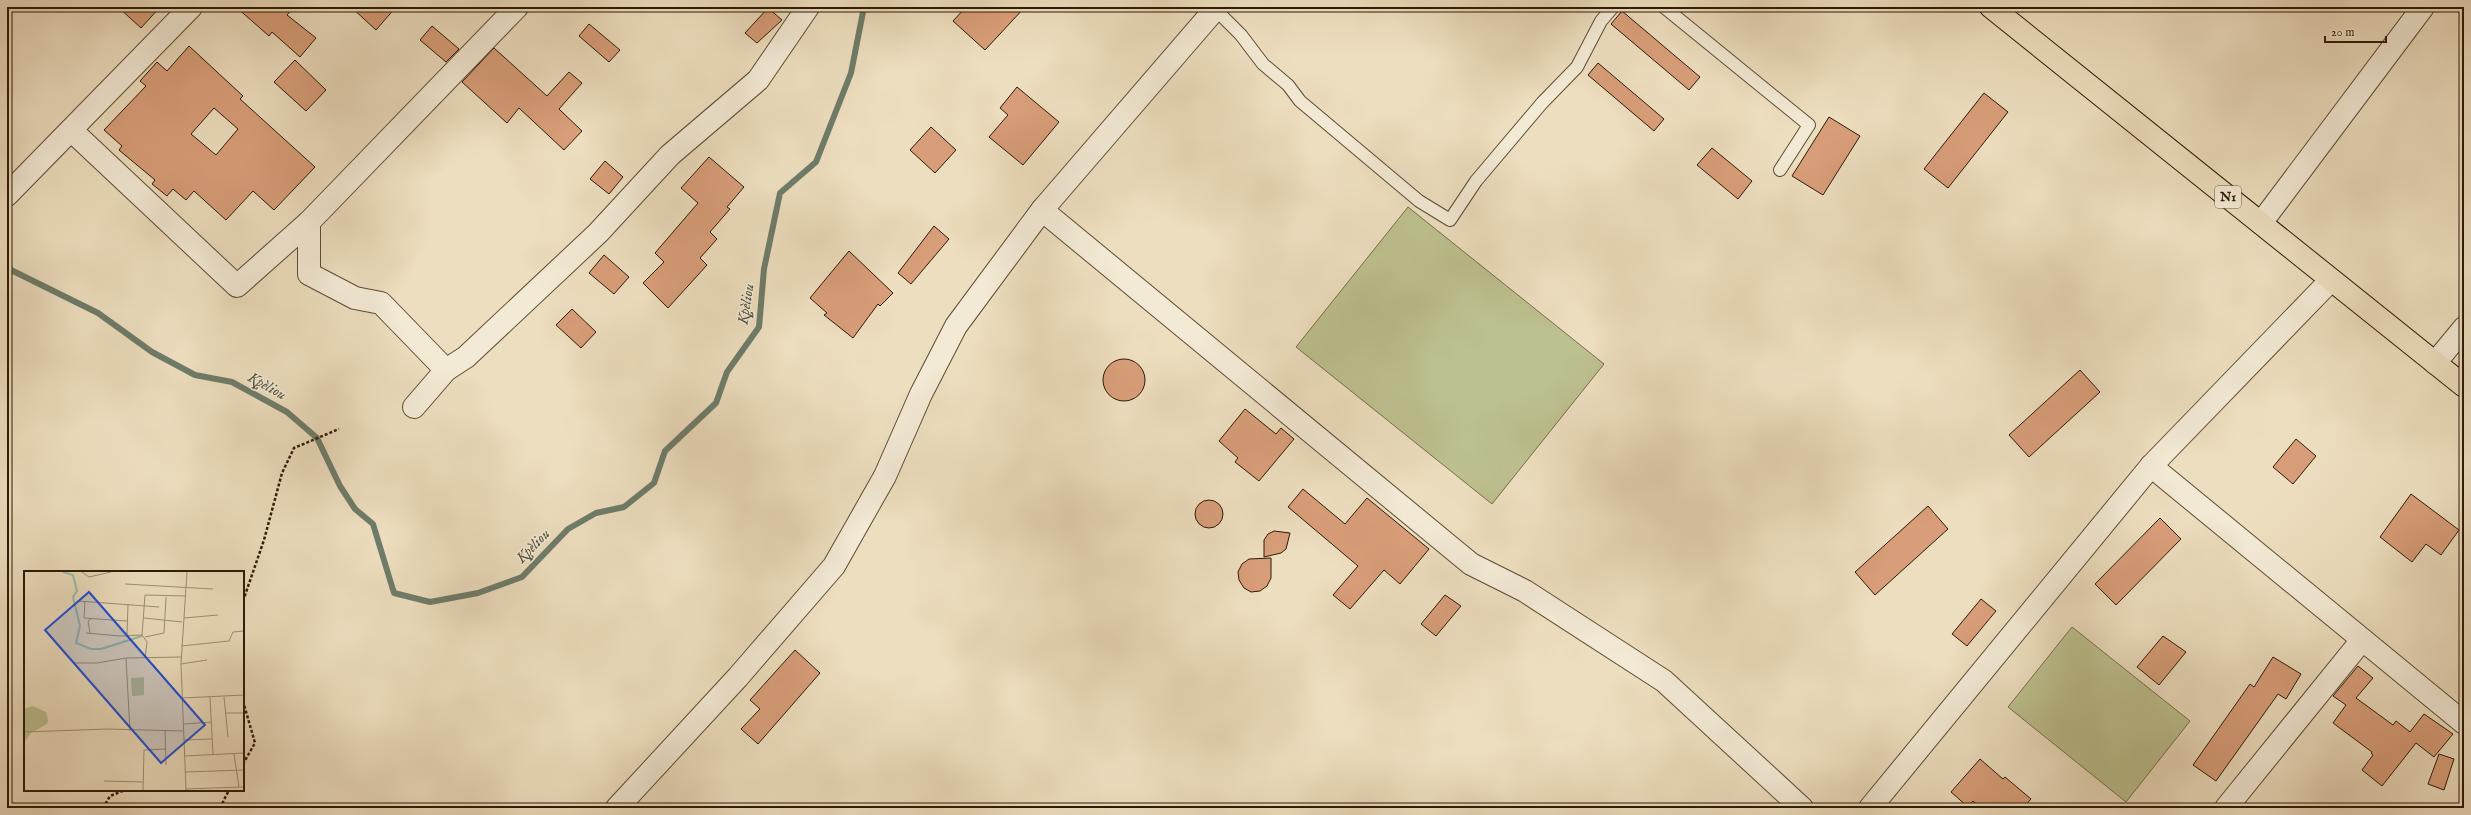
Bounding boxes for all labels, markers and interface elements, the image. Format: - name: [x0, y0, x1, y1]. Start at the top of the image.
- scale bar: [2325, 18, 2386, 44]
- text: 20 m: [2331, 25, 2354, 40]
- road number: N1: [2215, 186, 2241, 208]
- water label: Kpèliou: [733, 282, 759, 327]
- water label: Kpèliou: [244, 367, 290, 404]
- water label: Kpèliou: [511, 525, 554, 568]
- inset map: [24, 571, 244, 791]

